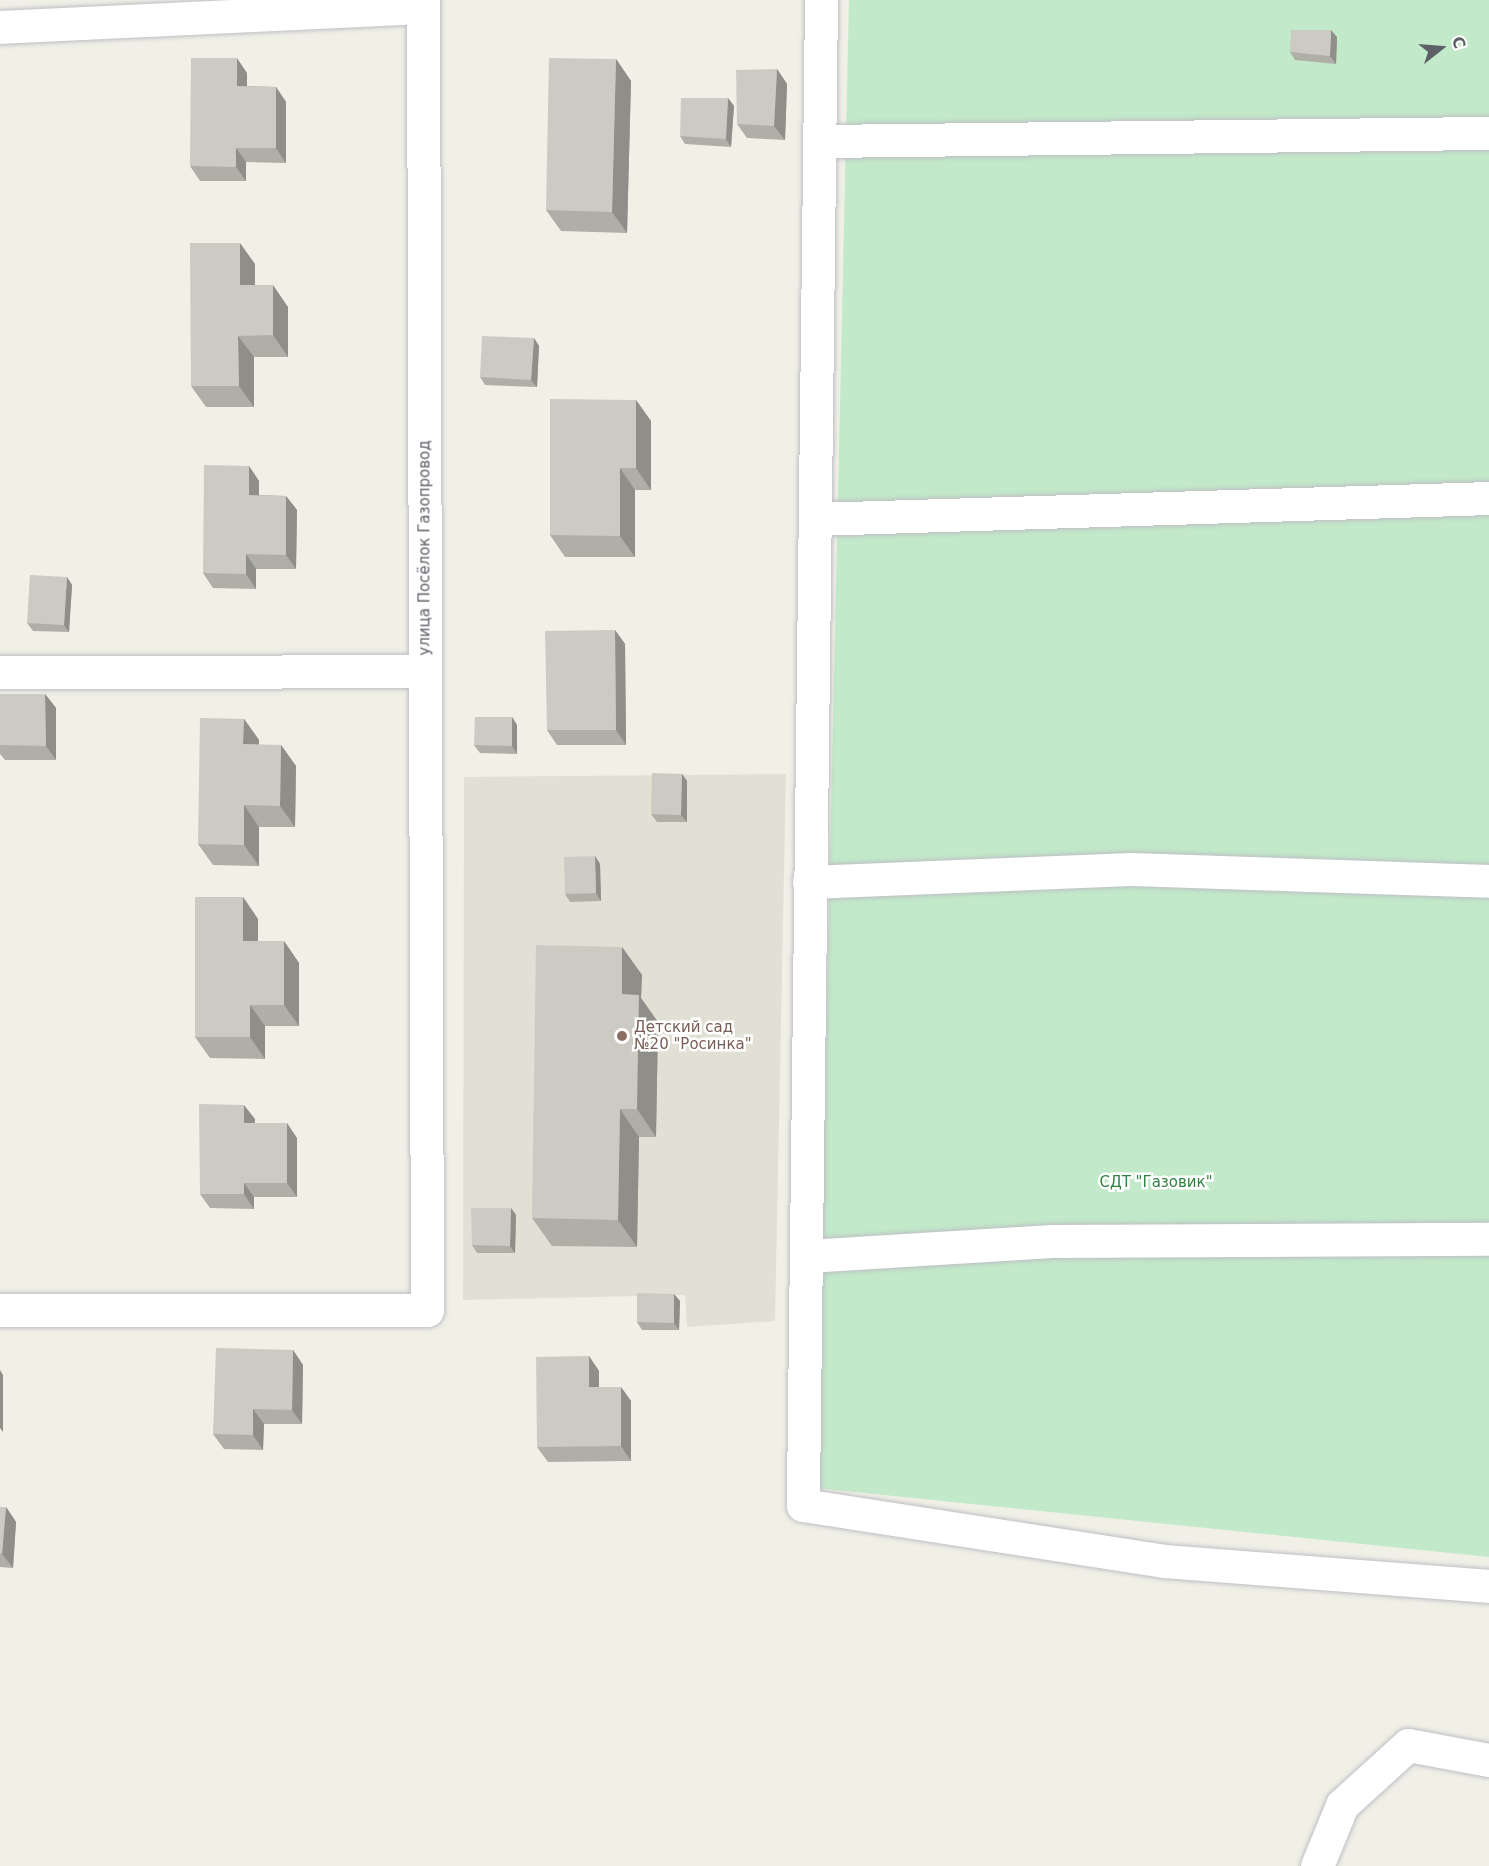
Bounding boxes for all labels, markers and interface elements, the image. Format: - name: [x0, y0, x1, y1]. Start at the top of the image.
- north arrow: [1411, 18, 1471, 78]
- text: С: [1448, 34, 1469, 51]
- street label: улица Посёлок Газопровод: [416, 440, 434, 656]
- place label: Детский сад №20 "Росинка": [634, 1018, 752, 1053]
- marker: Детский сад №20 "Росинка": [615, 1029, 629, 1043]
- park label: СДТ "Газовик": [1099, 1174, 1213, 1192]

